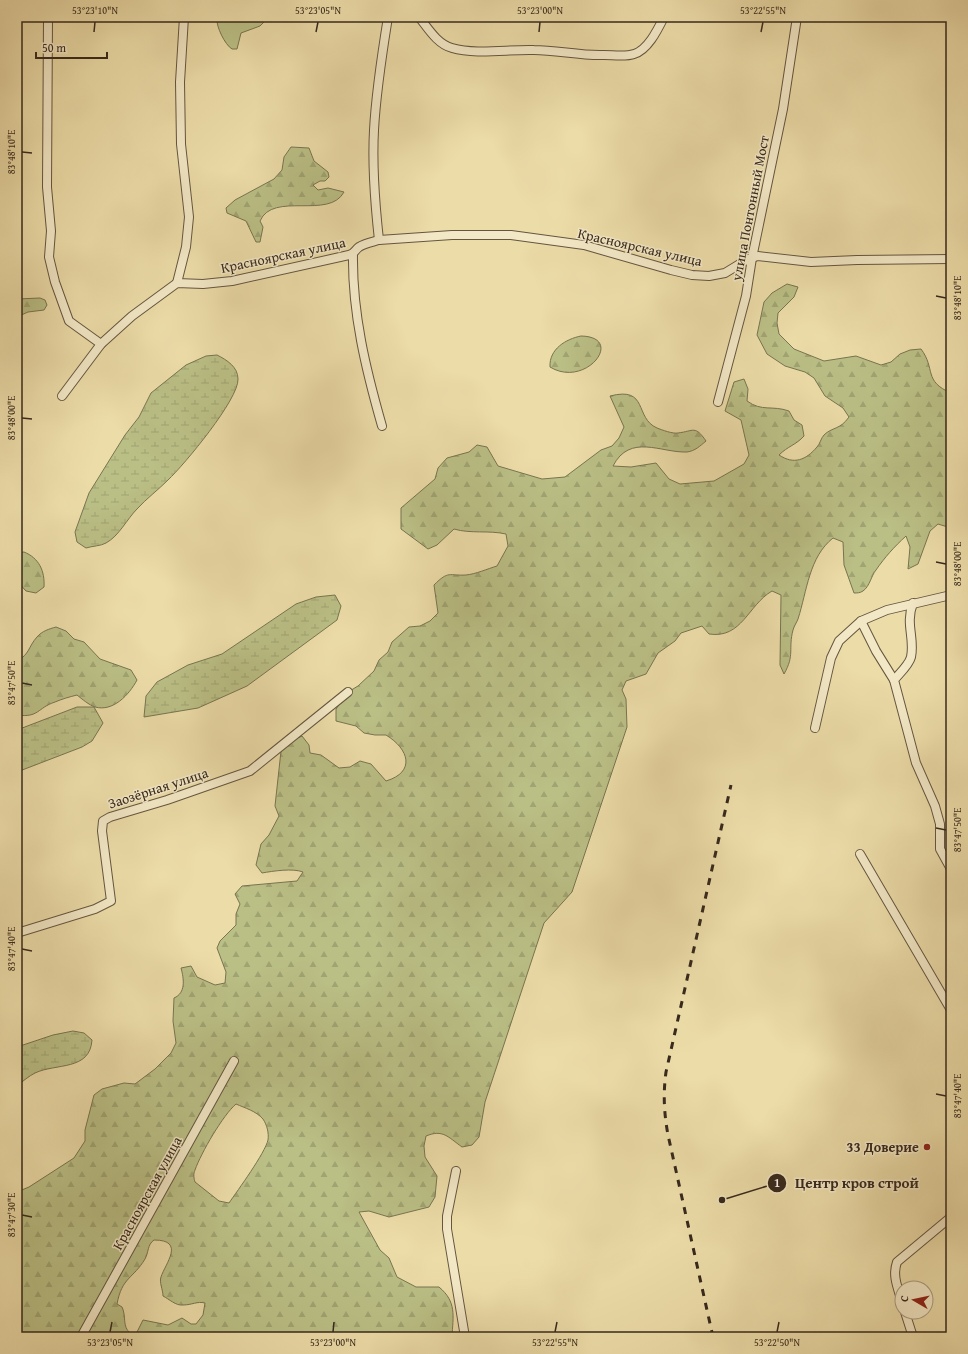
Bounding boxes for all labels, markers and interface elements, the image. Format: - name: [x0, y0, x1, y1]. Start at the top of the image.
- text: 53°23'10"N: [72, 3, 118, 18]
- text: 53°23'05"N: [295, 3, 341, 18]
- text: 53°23'00"N: [517, 3, 563, 18]
- text: 53°22'55"N: [740, 3, 786, 18]
- scale bar: [36, 34, 107, 60]
- text: 50 m: [42, 39, 66, 56]
- text: 83°48'10"E: [4, 130, 19, 174]
- street label: улица Понтонный Мост: [726, 133, 774, 283]
- street label: Красноярская улица: [576, 223, 704, 271]
- street label: Красноярская улица: [219, 232, 348, 278]
- text: 83°48'10"E: [950, 276, 965, 320]
- text: 83°48'00"E: [4, 396, 19, 440]
- text: 83°48'00"E: [950, 542, 965, 586]
- text: 83°47'50"E: [4, 661, 19, 705]
- street label: Заозёрная улица: [105, 762, 211, 814]
- text: 83°47'50"E: [950, 808, 965, 852]
- text: 83°47'40"E: [4, 927, 19, 971]
- text: 83°47'40"E: [950, 1074, 965, 1118]
- street label: Красноярская улица: [107, 1132, 187, 1253]
- place label: 33 Доверие: [846, 1137, 919, 1157]
- marker: 33 Доверие: [922, 1142, 932, 1152]
- callout: Центр кров строй: [767, 1170, 927, 1197]
- text: Центр кров строй: [795, 1172, 920, 1193]
- text: 1: [774, 1174, 780, 1191]
- text: 83°47'30"E: [4, 1193, 19, 1237]
- north arrow: [894, 1280, 934, 1320]
- text: С: [896, 1294, 913, 1303]
- text: 53°23'05"N: [87, 1335, 133, 1350]
- text: 53°23'00"N: [310, 1335, 356, 1350]
- text: 53°22'55"N: [532, 1335, 578, 1350]
- text: 53°22'50"N: [754, 1335, 800, 1350]

